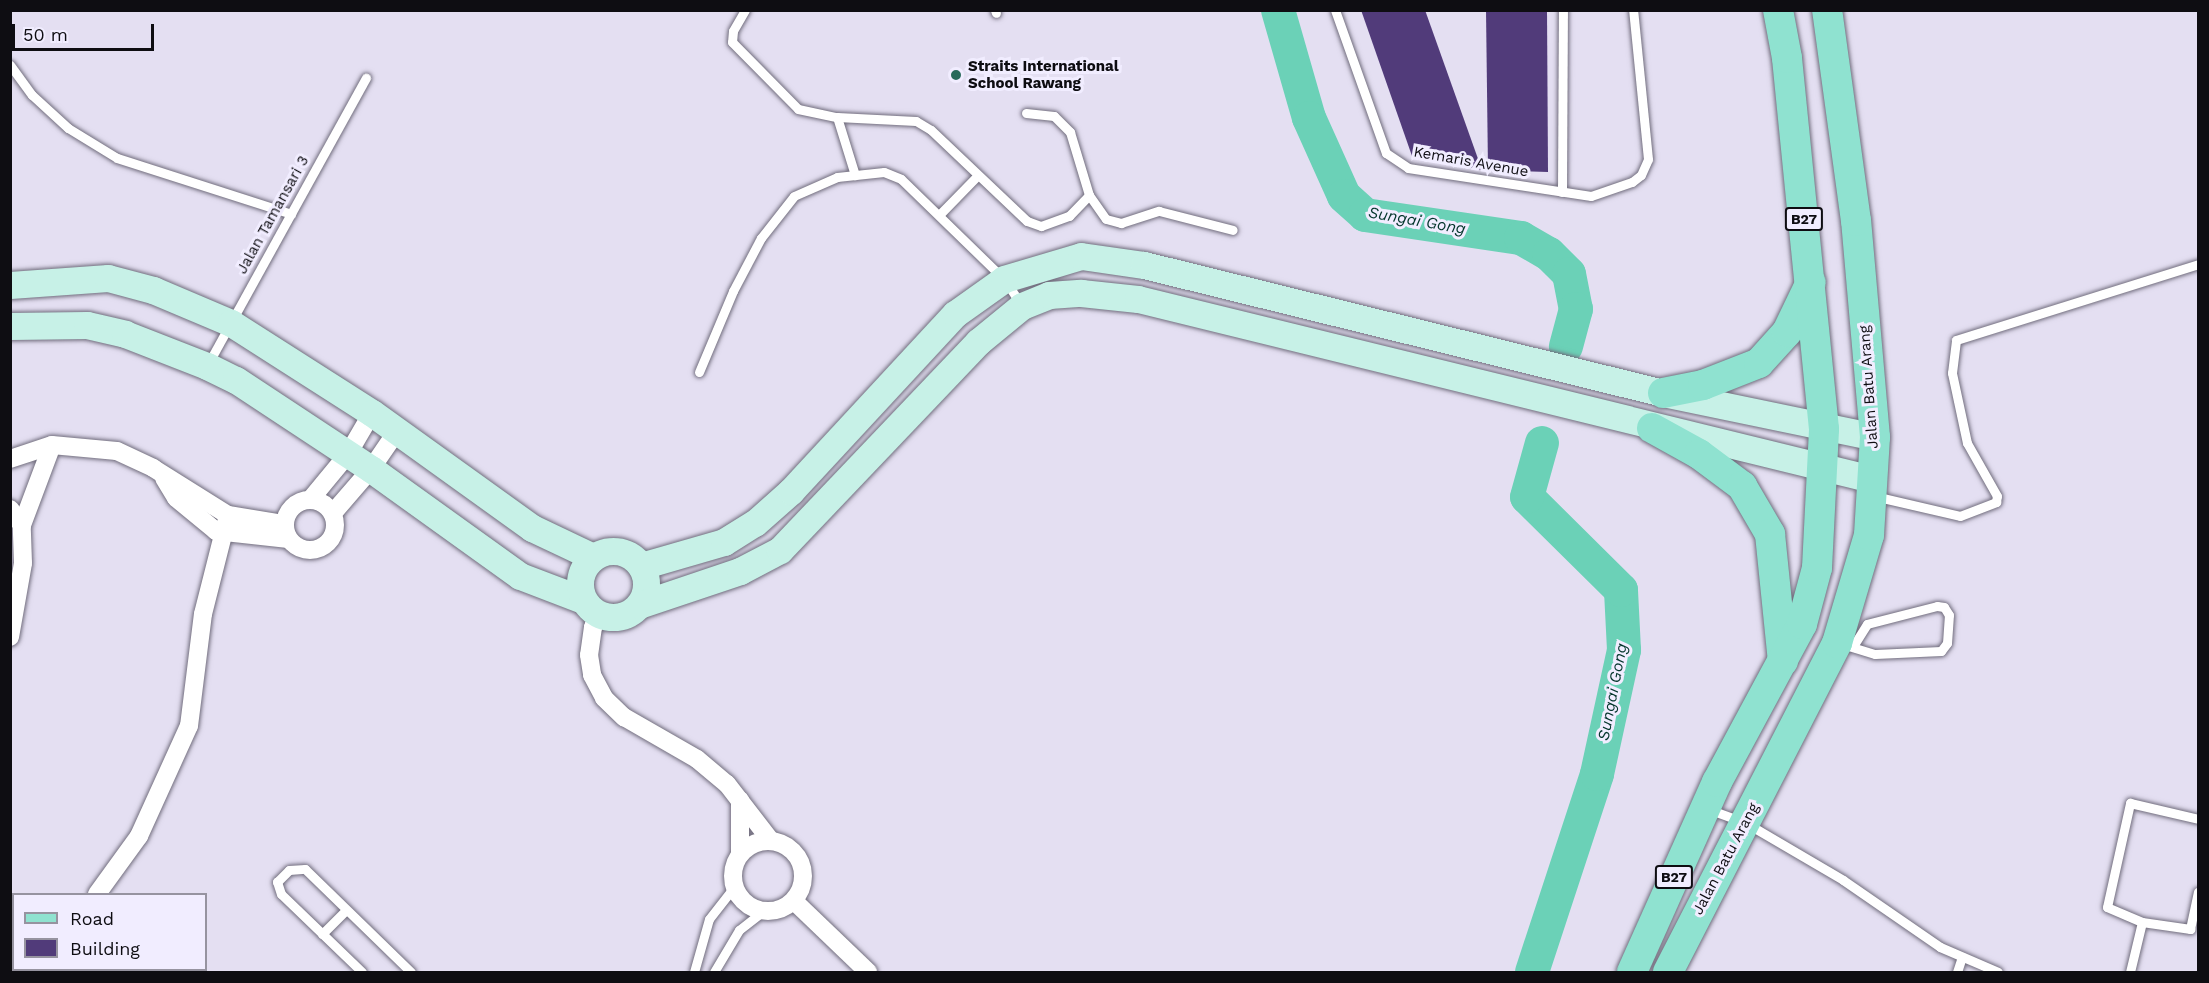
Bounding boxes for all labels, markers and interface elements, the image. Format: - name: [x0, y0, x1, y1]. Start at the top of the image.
- scale bar: [15, 12, 158, 50]
- text: 50 m: [23, 24, 68, 45]
- place label: Straits International School Rawang: [968, 57, 1119, 92]
- marker: Straits International School Rawang: [949, 68, 963, 82]
- street label: Kemaris Avenue: [1412, 143, 1530, 181]
- street label: Jalan Tamansari 3: [233, 153, 313, 277]
- water label: Sungai Gong: [1367, 203, 1467, 239]
- road number: B27: [1784, 208, 1824, 230]
- street label: Jalan Batu Arang: [1856, 324, 1882, 450]
- water label: Sungai Gong: [1594, 642, 1632, 742]
- street label: Jalan Batu Arang: [1689, 800, 1763, 918]
- road number: B27: [1654, 866, 1694, 888]
- legend: [12, 893, 207, 971]
- text: Road: [70, 908, 114, 929]
- text: Building: [70, 938, 140, 959]

